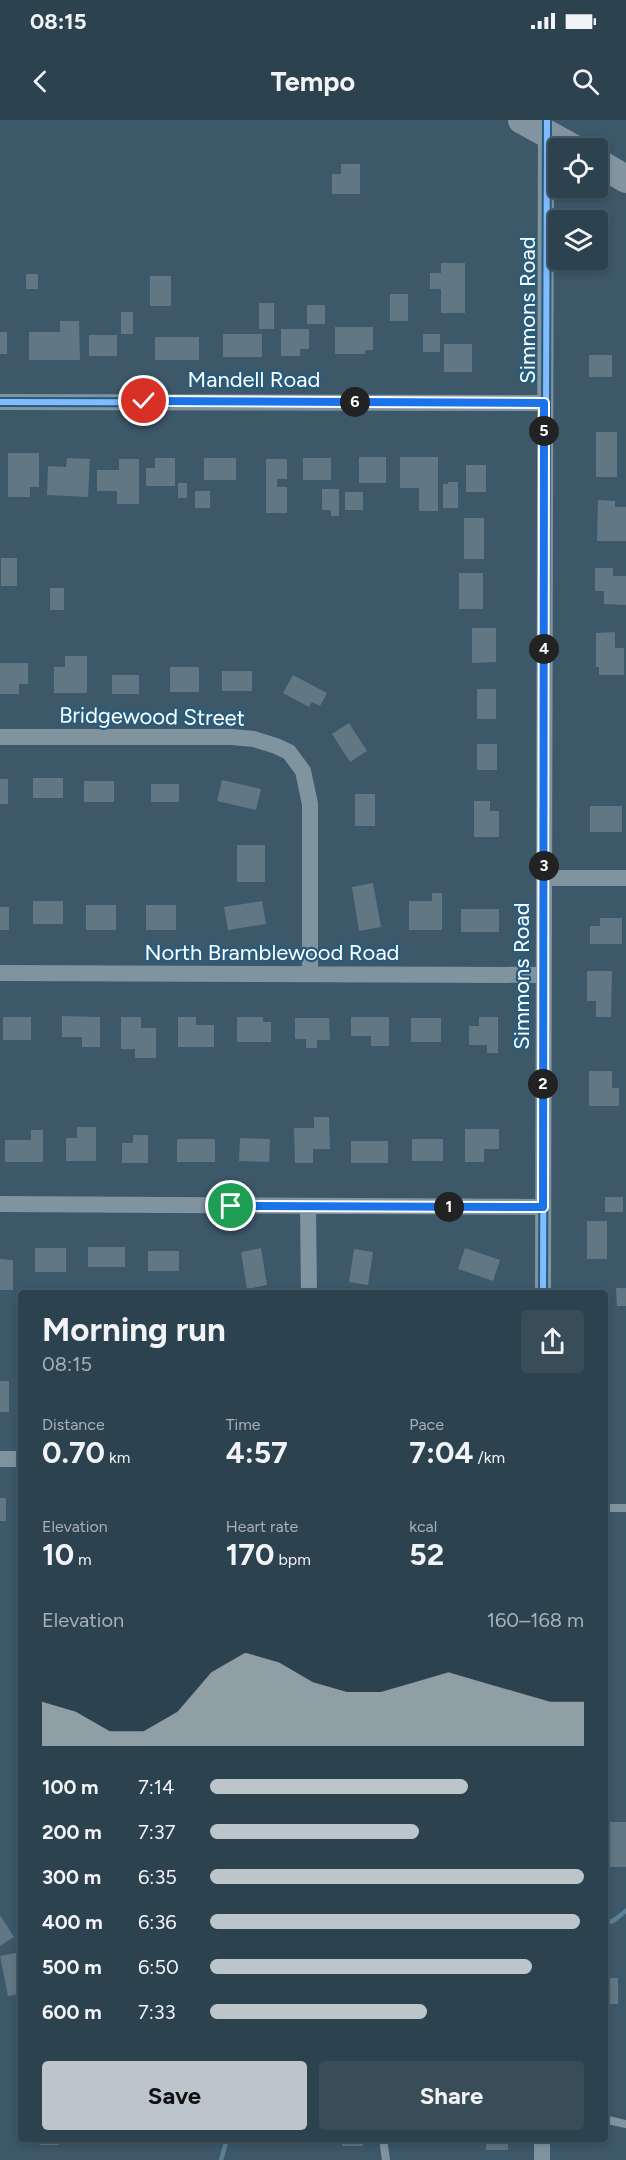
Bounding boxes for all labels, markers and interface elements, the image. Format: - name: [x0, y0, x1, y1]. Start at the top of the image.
- text: 08:15: [30, 8, 86, 35]
- icon: back: [24, 65, 57, 98]
- text: Tempo: [271, 65, 355, 98]
- icon: search: [569, 65, 602, 98]
- map controls: [548, 138, 608, 270]
- button: locate: [548, 138, 608, 198]
- button: layers: [548, 210, 608, 270]
- street label: Simmons Road: [514, 236, 541, 384]
- street label: Mandell Road: [188, 366, 320, 393]
- pin: [118, 375, 169, 426]
- icon: check: [127, 384, 160, 417]
- pin: 6: [340, 387, 370, 417]
- text: 6: [350, 392, 360, 411]
- pin: 5: [529, 416, 559, 446]
- text: 5: [539, 421, 549, 440]
- pin: 4: [529, 634, 559, 664]
- text: 4: [539, 639, 549, 658]
- street label: Bridgewood Street: [59, 701, 245, 732]
- pin: 3: [529, 851, 559, 881]
- text: 3: [540, 856, 548, 875]
- street label: Simmons Road: [508, 902, 535, 1050]
- street label: North Bramblewood Road: [144, 939, 400, 966]
- pin: 2: [528, 1069, 558, 1099]
- text: 2: [538, 1074, 548, 1093]
- pin: [205, 1180, 256, 1231]
- icon: arrive: [214, 1189, 247, 1222]
- pin: 1: [434, 1192, 464, 1222]
- text: 1: [446, 1197, 452, 1216]
- text: Morning run: [42, 1310, 226, 1349]
- button: share: [521, 1310, 584, 1373]
- text: 08:15: [42, 1352, 92, 1376]
- text: Distance: [42, 1415, 105, 1434]
- text: Time: [226, 1415, 261, 1434]
- text: Pace: [409, 1415, 444, 1434]
- text: 0.70: [42, 1434, 105, 1471]
- text: 4:57: [226, 1434, 288, 1471]
- text: 7:04: [409, 1434, 473, 1471]
- text: km: [105, 1448, 130, 1467]
- text: /km: [473, 1448, 505, 1467]
- text: Elevation: [42, 1517, 108, 1536]
- text: Heart rate: [226, 1517, 298, 1536]
- text: kcal: [409, 1517, 437, 1536]
- text: 10: [42, 1536, 74, 1573]
- text: 170: [226, 1536, 274, 1573]
- text: 52: [409, 1536, 444, 1573]
- text: m: [74, 1550, 92, 1569]
- text: bpm: [274, 1550, 311, 1569]
- text: Elevation: [42, 1608, 124, 1632]
- text: 160–168 m: [487, 1608, 584, 1632]
- text: 100 m: [42, 1775, 99, 1799]
- text: 7:14: [138, 1775, 174, 1799]
- text: 200 m: [42, 1820, 102, 1844]
- text: 7:37: [138, 1820, 175, 1844]
- text: 300 m: [42, 1865, 101, 1889]
- text: 6:35: [138, 1865, 177, 1889]
- text: 400 m: [42, 1910, 103, 1934]
- text: 6:36: [138, 1910, 177, 1934]
- text: 500 m: [42, 1955, 102, 1979]
- text: 6:50: [138, 1955, 179, 1979]
- text: 600 m: [42, 2000, 102, 2024]
- text: 7:33: [138, 2000, 176, 2024]
- button: Save: [42, 2061, 307, 2130]
- button: Share: [319, 2061, 584, 2130]

